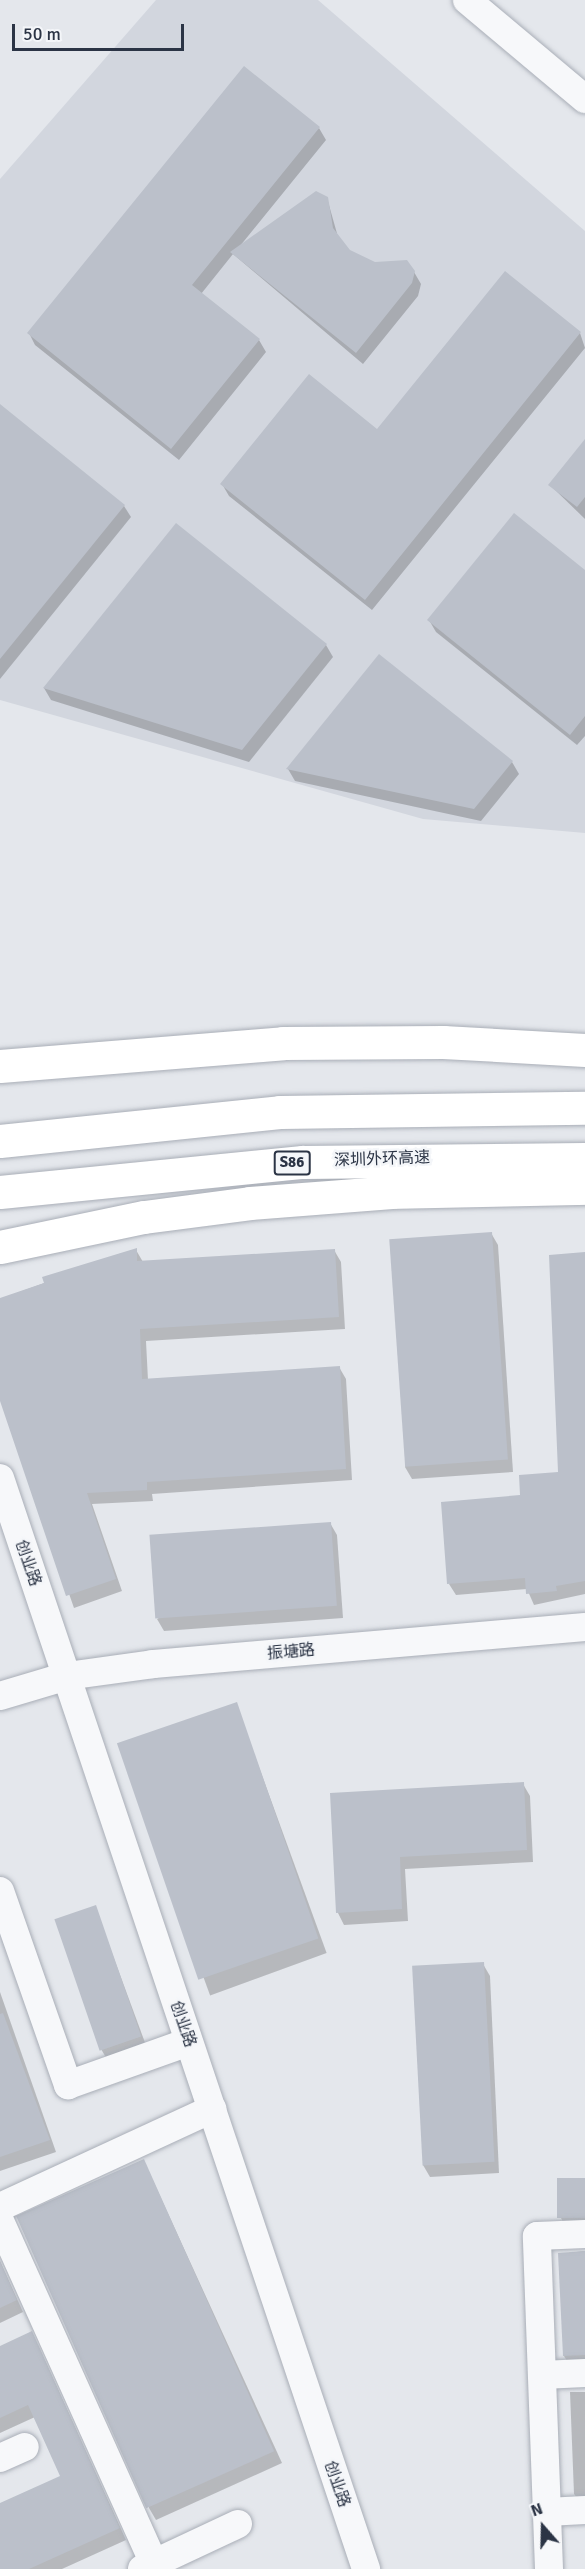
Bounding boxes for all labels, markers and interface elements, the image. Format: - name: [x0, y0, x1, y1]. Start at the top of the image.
- scale bar: [15, 12, 188, 50]
- text: 50 m: [23, 23, 61, 45]
- street label: 深圳外环高速: [334, 1148, 430, 1170]
- road number: S86: [272, 1151, 312, 1175]
- street label: 创业路: [11, 1537, 45, 1589]
- street label: 振塘路: [266, 1640, 316, 1664]
- street label: 创业路: [166, 1998, 200, 2050]
- street label: 创业路: [320, 2458, 354, 2510]
- north arrow: [513, 2497, 573, 2557]
- text: N: [528, 2499, 545, 2521]

